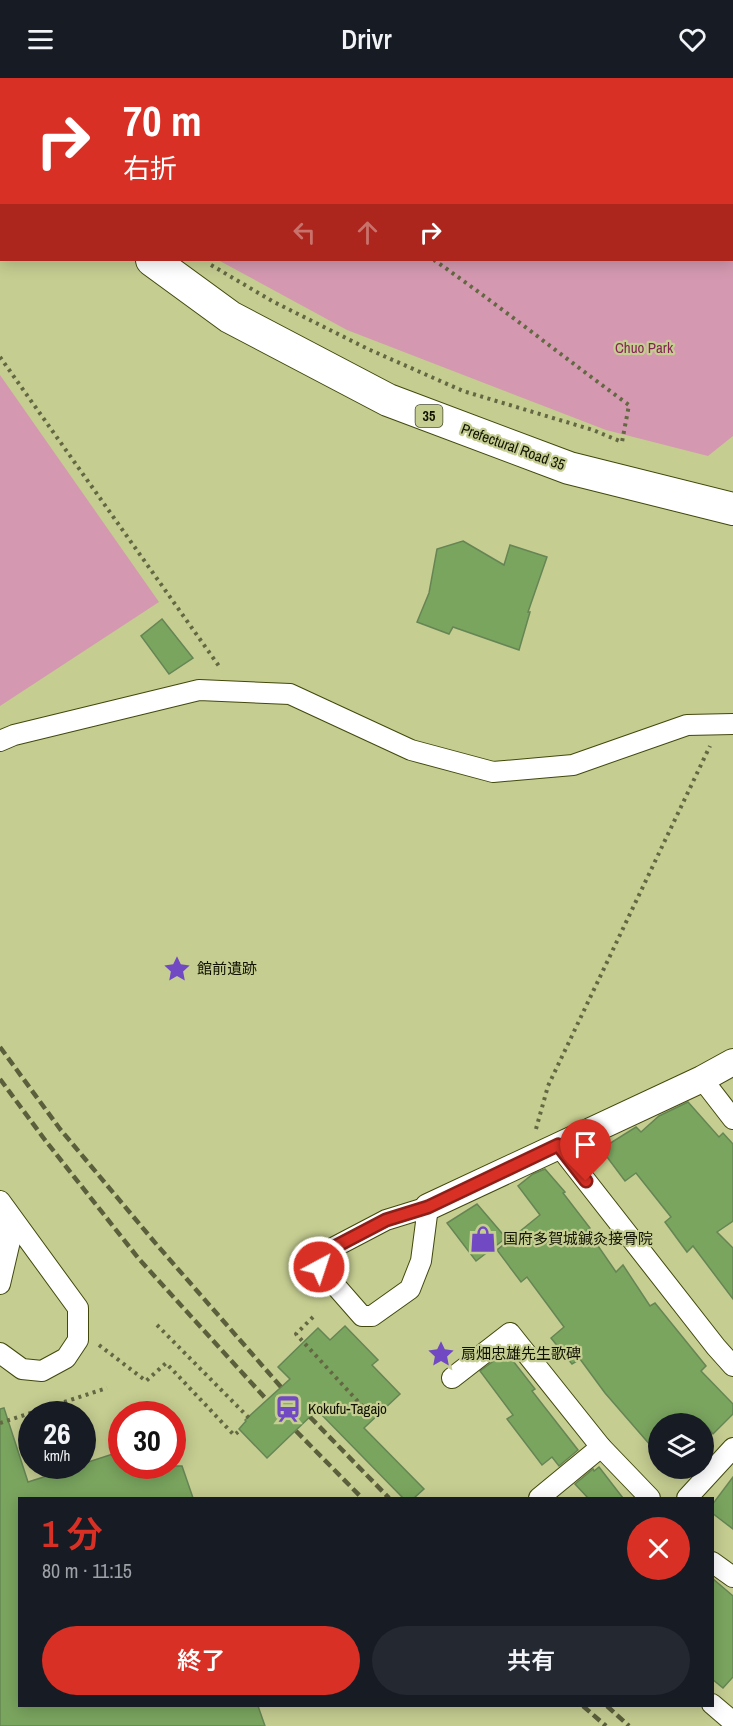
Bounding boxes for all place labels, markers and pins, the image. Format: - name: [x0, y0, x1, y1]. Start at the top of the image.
- place icon: 館前遺跡: [162, 954, 192, 984]
- place label: 館前遺跡: [197, 958, 257, 979]
- pin: [560, 1119, 611, 1181]
- shop icon: 国府多賀城鍼灸接骨院: [468, 1224, 498, 1254]
- place label: 国府多賀城鍼灸接骨院: [503, 1228, 653, 1249]
- place icon: 扇畑忠雄先生歌碑: [426, 1339, 456, 1369]
- place label: 扇畑忠雄先生歌碑: [461, 1343, 581, 1364]
- station icon: Kokufu-Tagajo: [273, 1394, 303, 1424]
- place label: Kokufu-Tagajo: [308, 1398, 387, 1419]

